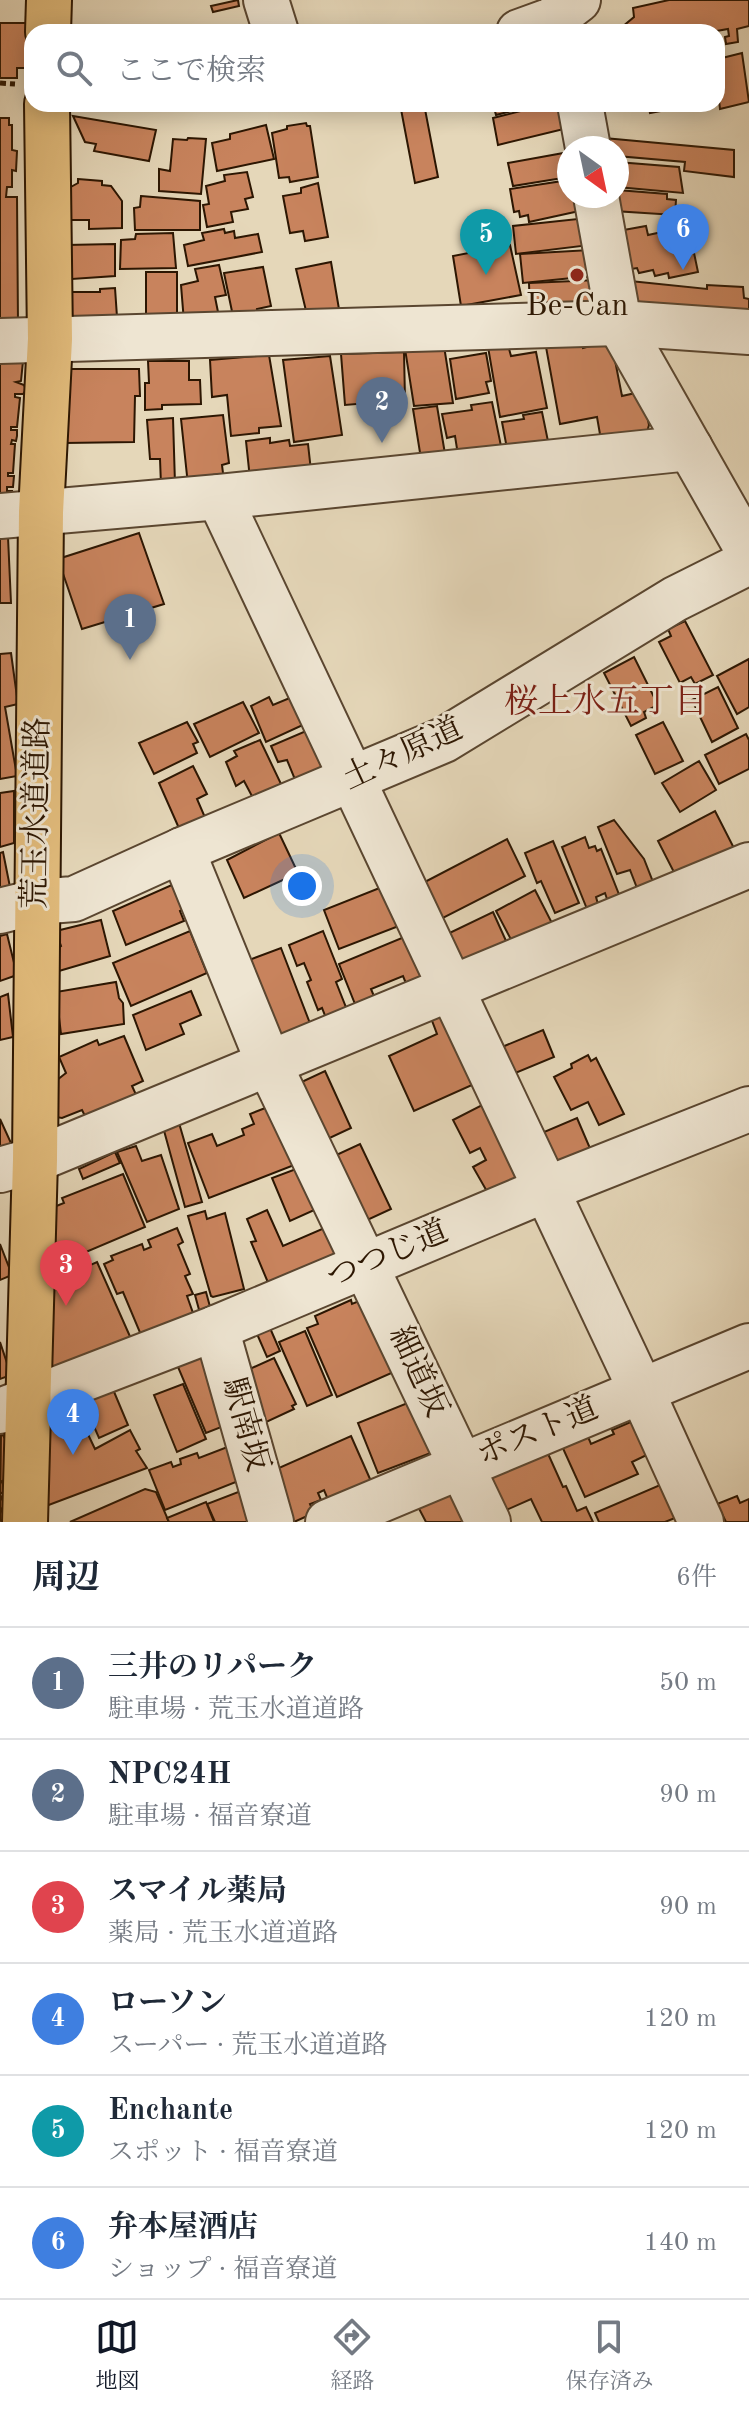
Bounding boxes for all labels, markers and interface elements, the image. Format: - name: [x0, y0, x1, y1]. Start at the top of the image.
- search box: [24, 24, 725, 112]
- icon: search: [52, 46, 96, 90]
- text: ここで検索: [116, 57, 266, 87]
- north arrow: [557, 136, 629, 208]
- pin: 6: [657, 204, 709, 270]
- pin: 5: [460, 209, 512, 275]
- marker: Be-Can: [568, 266, 586, 284]
- place label: Be-Can: [525, 291, 629, 323]
- pin: 2: [356, 377, 408, 443]
- pin: 1: [104, 594, 156, 660]
- district label: 桜上水五丁目: [504, 683, 708, 720]
- street label: 土々原道: [337, 711, 468, 797]
- street label: 荒玉水道道路: [17, 717, 56, 909]
- your location: [282, 866, 322, 906]
- street label: つつじ道: [322, 1214, 453, 1296]
- pin: 3: [40, 1240, 92, 1306]
- street label: 細道坂: [382, 1320, 455, 1422]
- street label: 駅南坂: [215, 1374, 275, 1476]
- pin: 4: [47, 1389, 99, 1455]
- street label: ポスト道: [472, 1391, 603, 1473]
- text: 周辺: [32, 1562, 100, 1596]
- text: 6件: [676, 1565, 717, 1591]
- text: 三井のリパーク: [108, 1653, 317, 1683]
- text: 1: [50, 1670, 66, 1696]
- text: 50 m: [659, 1670, 717, 1696]
- text: 駐車場 · 荒玉水道道路: [108, 1697, 364, 1723]
- text: NPC24H: [108, 1760, 231, 1790]
- text: 2: [50, 1782, 66, 1808]
- text: 90 m: [659, 1782, 717, 1808]
- text: 駐車場 · 福音寮道: [108, 1804, 312, 1830]
- text: スマイル薬局: [108, 1877, 287, 1907]
- text: 3: [50, 1894, 66, 1920]
- text: 90 m: [659, 1894, 717, 1920]
- text: 薬局 · 荒玉水道道路: [108, 1921, 338, 1947]
- text: ローソン: [108, 1989, 227, 2019]
- text: 4: [50, 2006, 66, 2032]
- text: 120 m: [644, 2006, 717, 2032]
- text: スーパー · 荒玉水道道路: [108, 2033, 387, 2059]
- text: Enchante: [108, 2096, 233, 2126]
- text: 5: [50, 2118, 66, 2144]
- text: 120 m: [644, 2118, 717, 2144]
- text: スポット · 福音寮道: [108, 2140, 338, 2166]
- text: 弁本屋酒店: [108, 2213, 258, 2243]
- text: 6: [50, 2230, 66, 2256]
- text: 140 m: [644, 2230, 717, 2256]
- text: ショップ · 福音寮道: [108, 2257, 337, 2283]
- tab: 地図: [95, 2315, 140, 2396]
- tab: 経路: [330, 2315, 375, 2396]
- tab: 保存済み: [565, 2315, 654, 2396]

